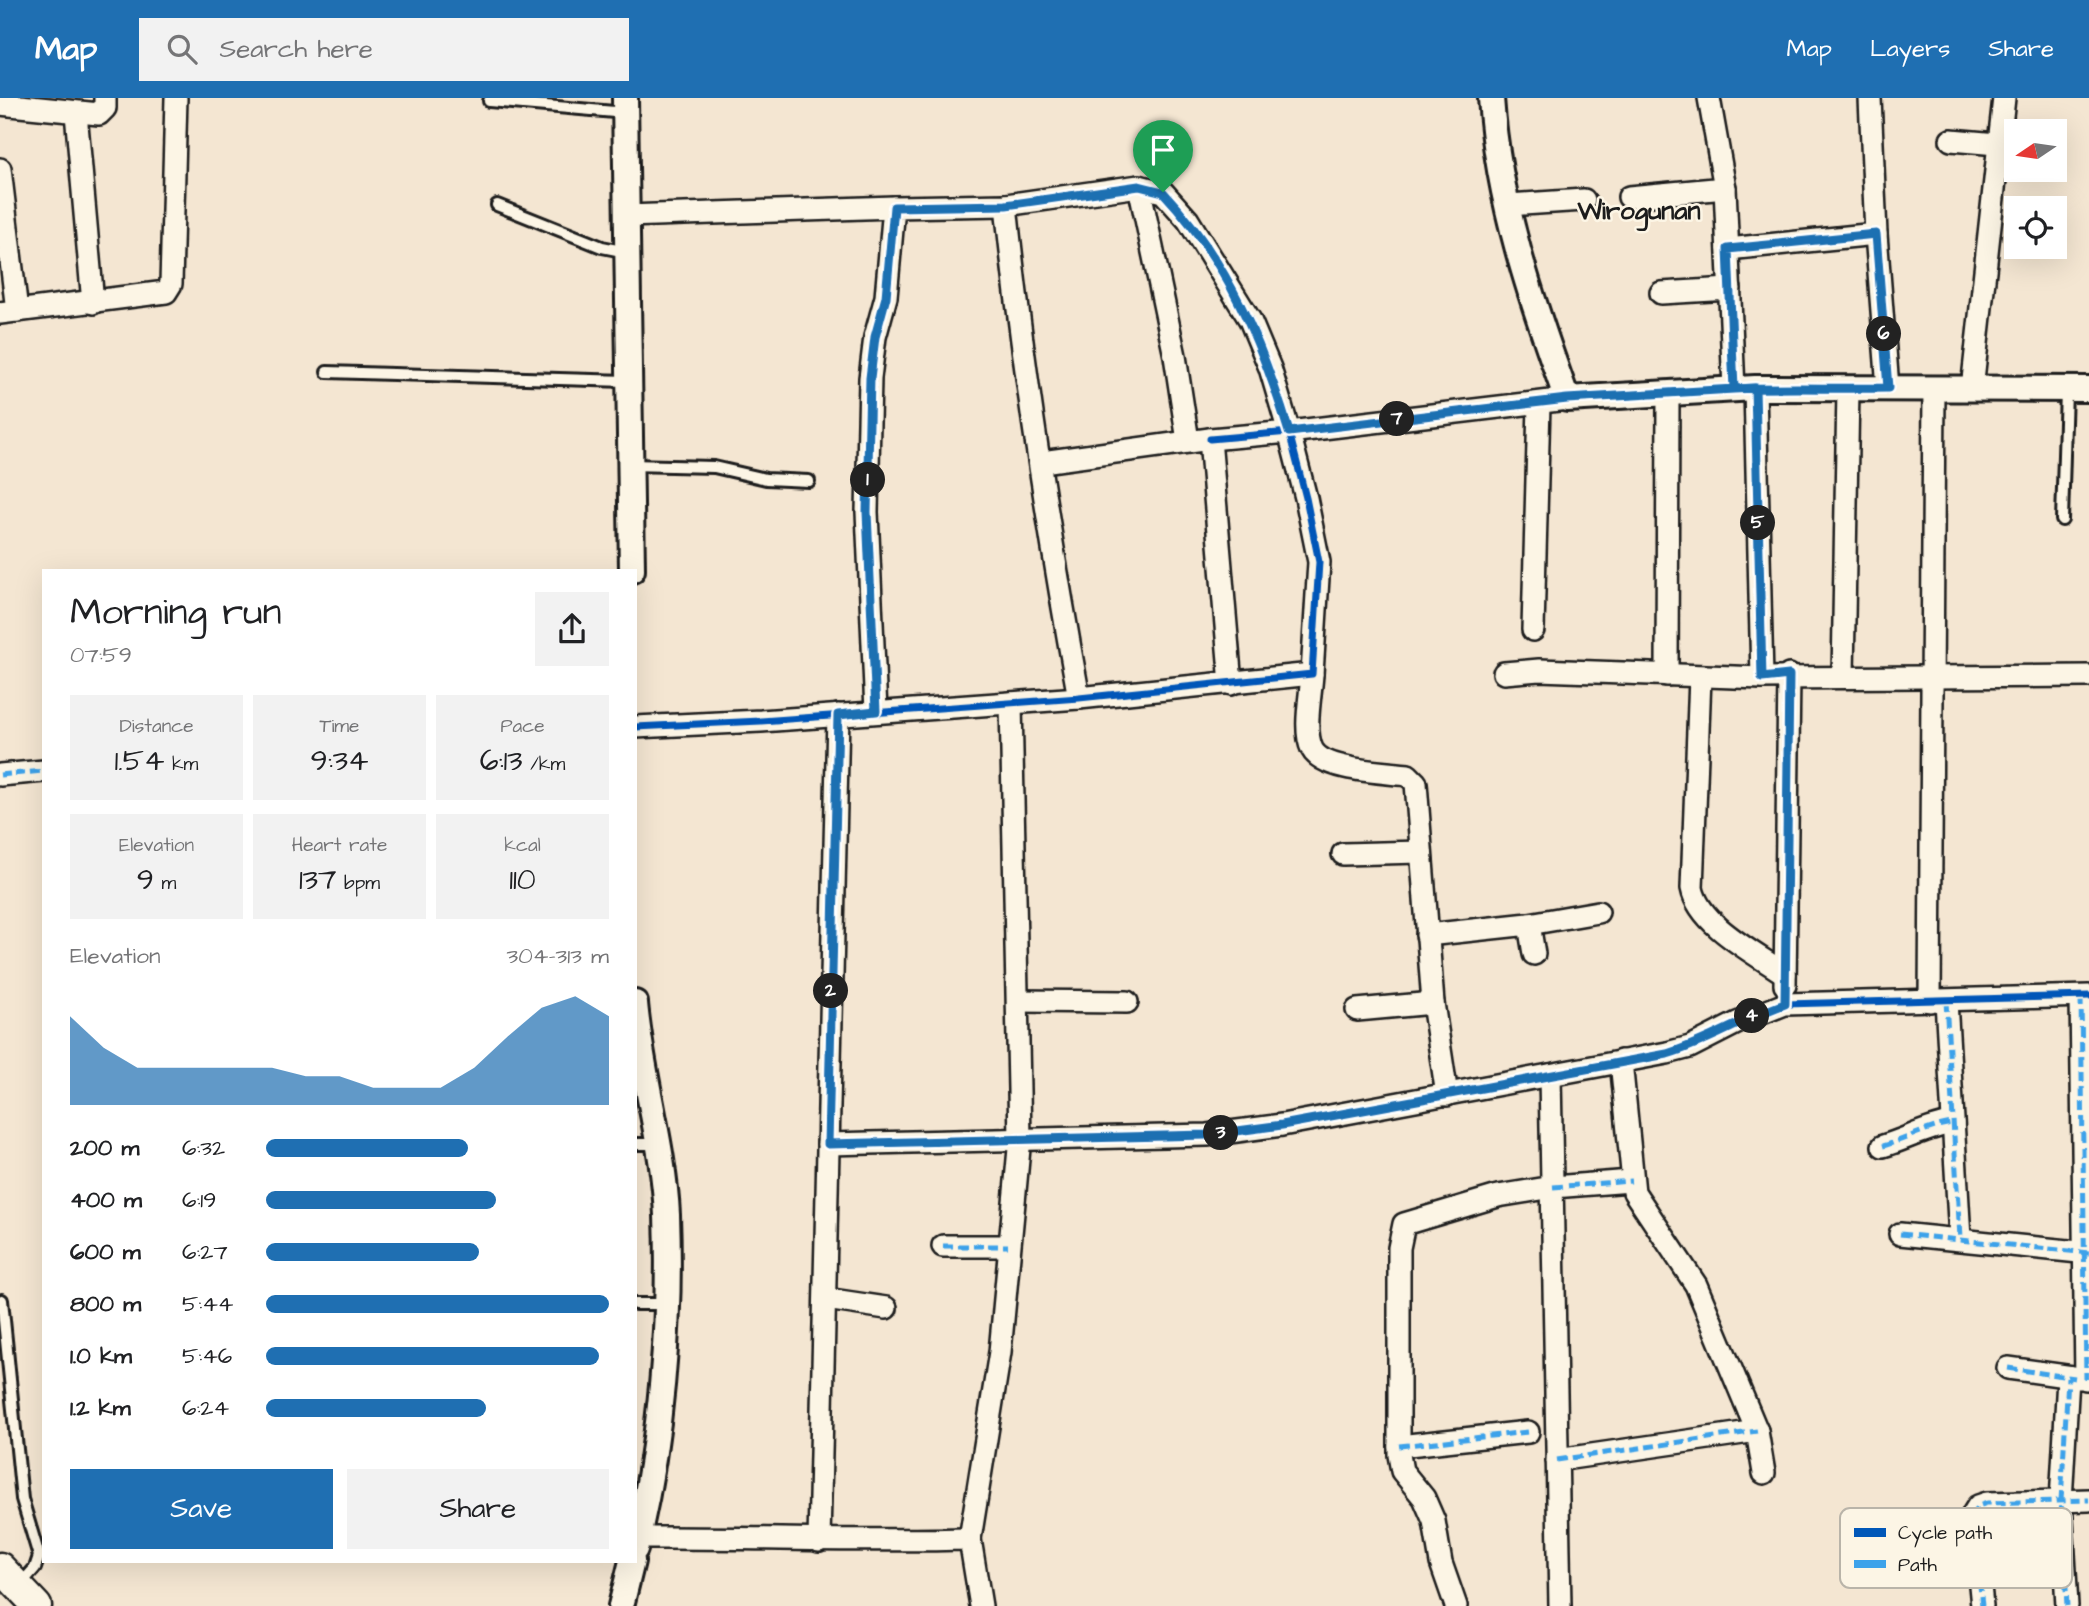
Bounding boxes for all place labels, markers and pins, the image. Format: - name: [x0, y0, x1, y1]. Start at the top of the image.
- pin: [1133, 120, 1193, 192]
- pin: 6: [1867, 316, 1902, 352]
- pin: 7: [1380, 402, 1414, 436]
- pin: 1: [850, 462, 886, 498]
- pin: 5: [1740, 506, 1776, 540]
- pin: 2: [814, 974, 848, 1008]
- pin: 4: [1734, 998, 1770, 1034]
- pin: 3: [1204, 1116, 1238, 1150]

